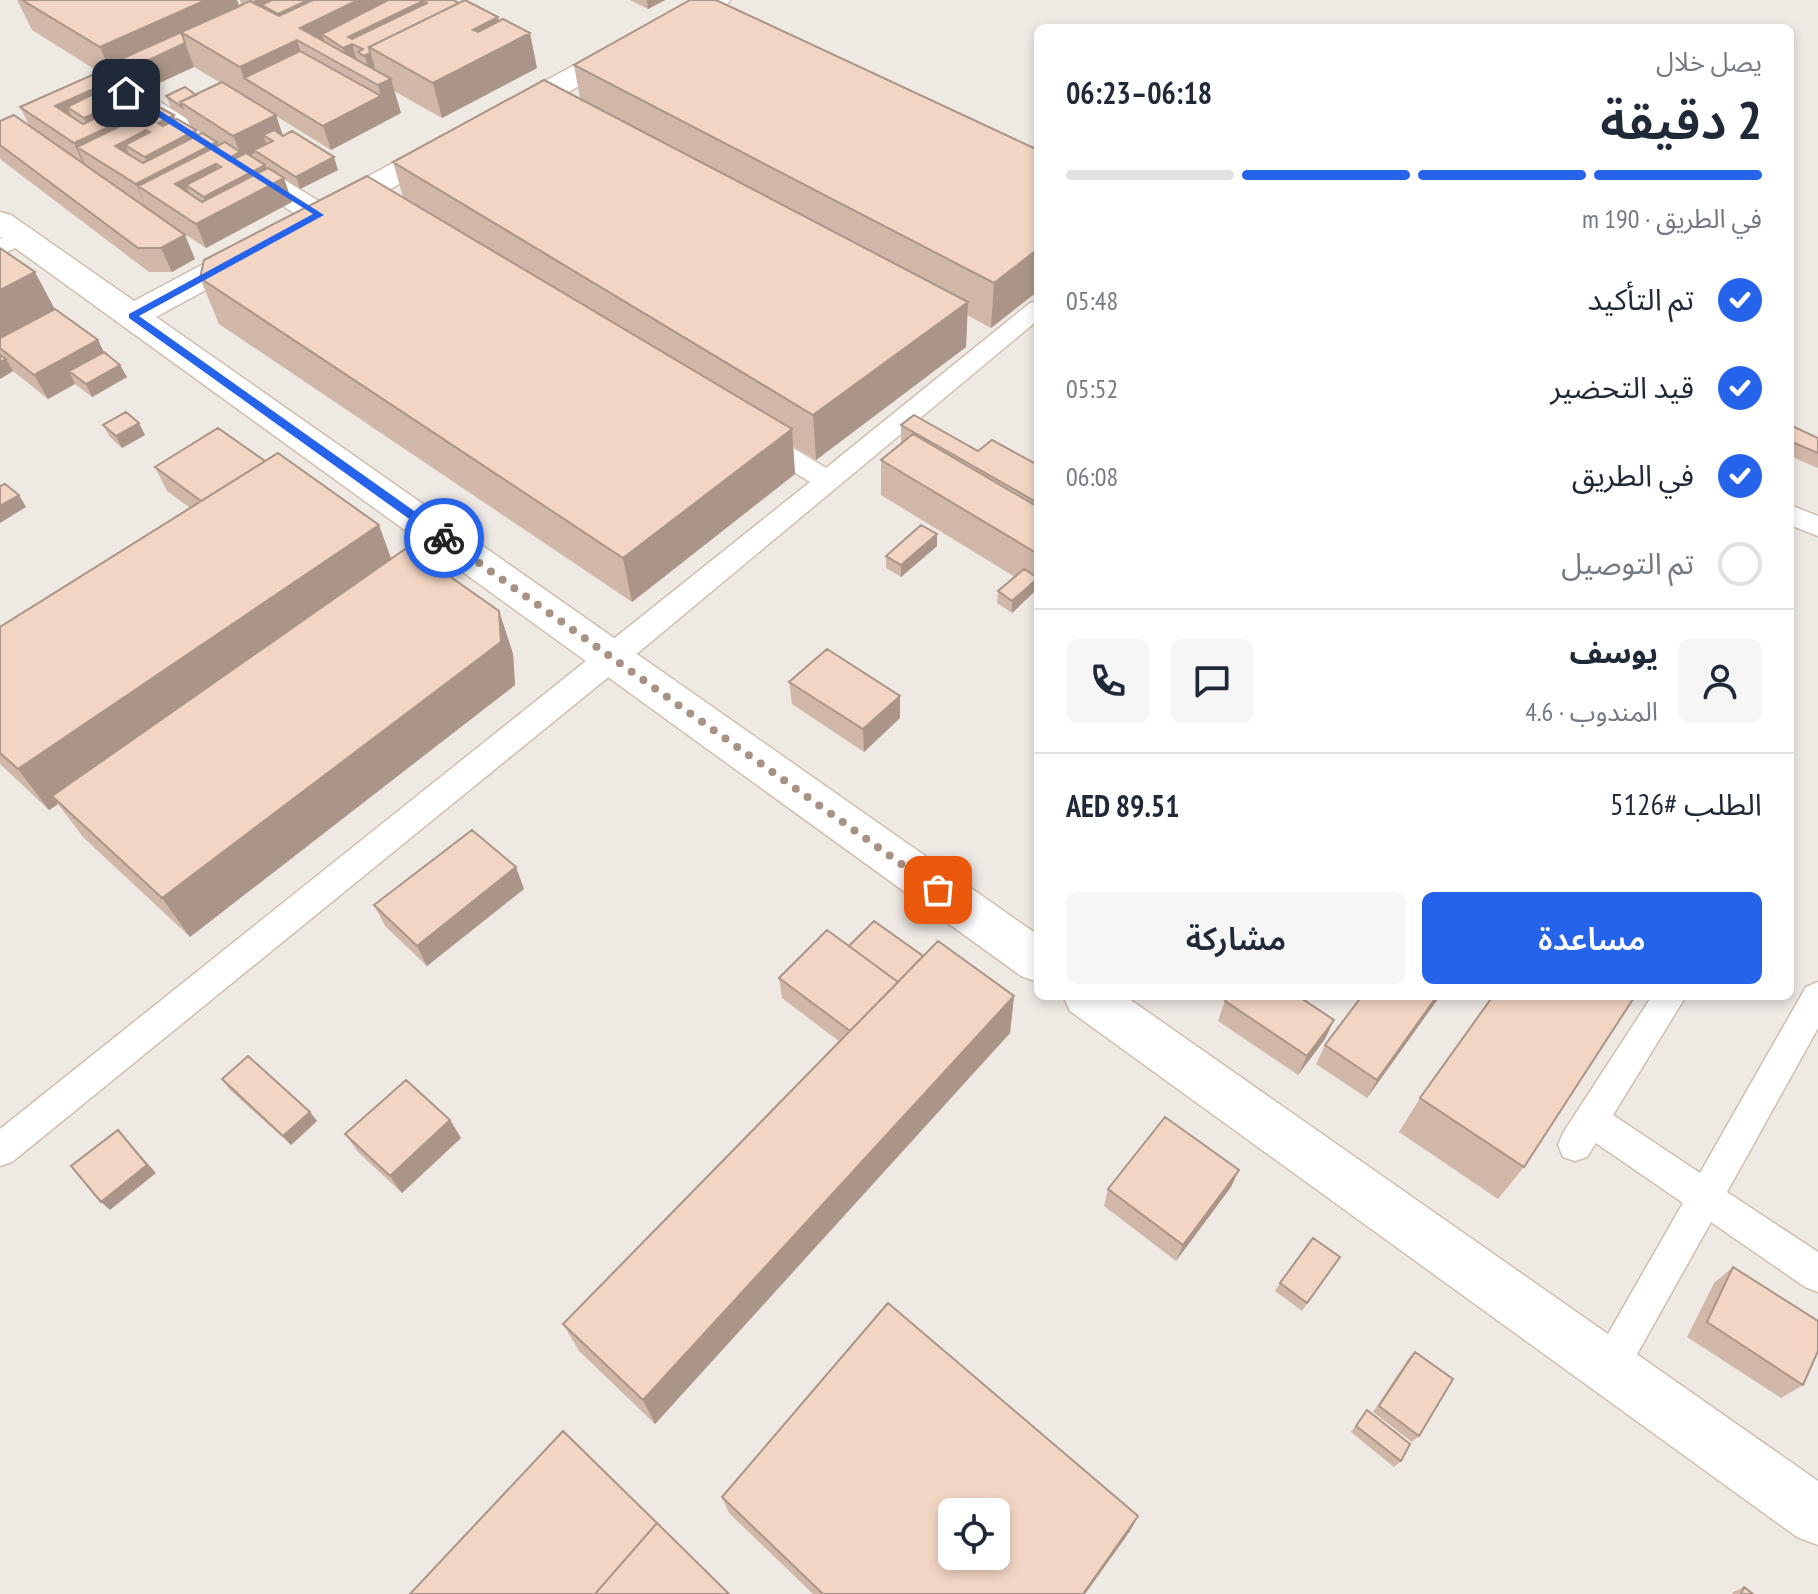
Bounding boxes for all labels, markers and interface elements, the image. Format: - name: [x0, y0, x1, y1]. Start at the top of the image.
- text: يصل خلال: [1656, 45, 1762, 78]
- pin: [92, 59, 160, 127]
- icon: home: [104, 71, 148, 115]
- text: 06:18–06:23: [1066, 73, 1212, 112]
- text: 2 دقيقة: [1600, 86, 1762, 153]
- text: في الطريق · 190 m: [1582, 202, 1762, 235]
- icon: check: [1718, 278, 1762, 322]
- text: تم التأكيد: [1588, 279, 1694, 318]
- text: 05:48: [1066, 284, 1118, 317]
- icon: check: [1718, 366, 1762, 410]
- text: قيد التحضير: [1550, 367, 1694, 406]
- text: 05:52: [1066, 372, 1118, 405]
- icon: check: [1718, 454, 1762, 498]
- text: في الطريق: [1572, 455, 1694, 494]
- text: 06:08: [1066, 460, 1118, 493]
- courier: [404, 498, 484, 578]
- icon: bike: [422, 516, 466, 560]
- text: تم التوصيل: [1561, 543, 1694, 582]
- text: يوسف: [1570, 632, 1658, 671]
- button: phone: [1066, 639, 1150, 723]
- button: chat: [1170, 639, 1254, 723]
- button: person: [1678, 639, 1762, 723]
- text: المندوب · 4.6: [1525, 695, 1658, 728]
- text: الطلب #5126: [1610, 784, 1762, 823]
- text: AED 89.51: [1066, 786, 1180, 825]
- pin: [904, 856, 972, 924]
- icon: bag: [916, 868, 960, 912]
- button: مشاركة: [1066, 892, 1406, 984]
- button: مساعدة: [1422, 892, 1762, 984]
- map controls: [938, 1498, 1010, 1570]
- button: locate: [938, 1498, 1010, 1570]

